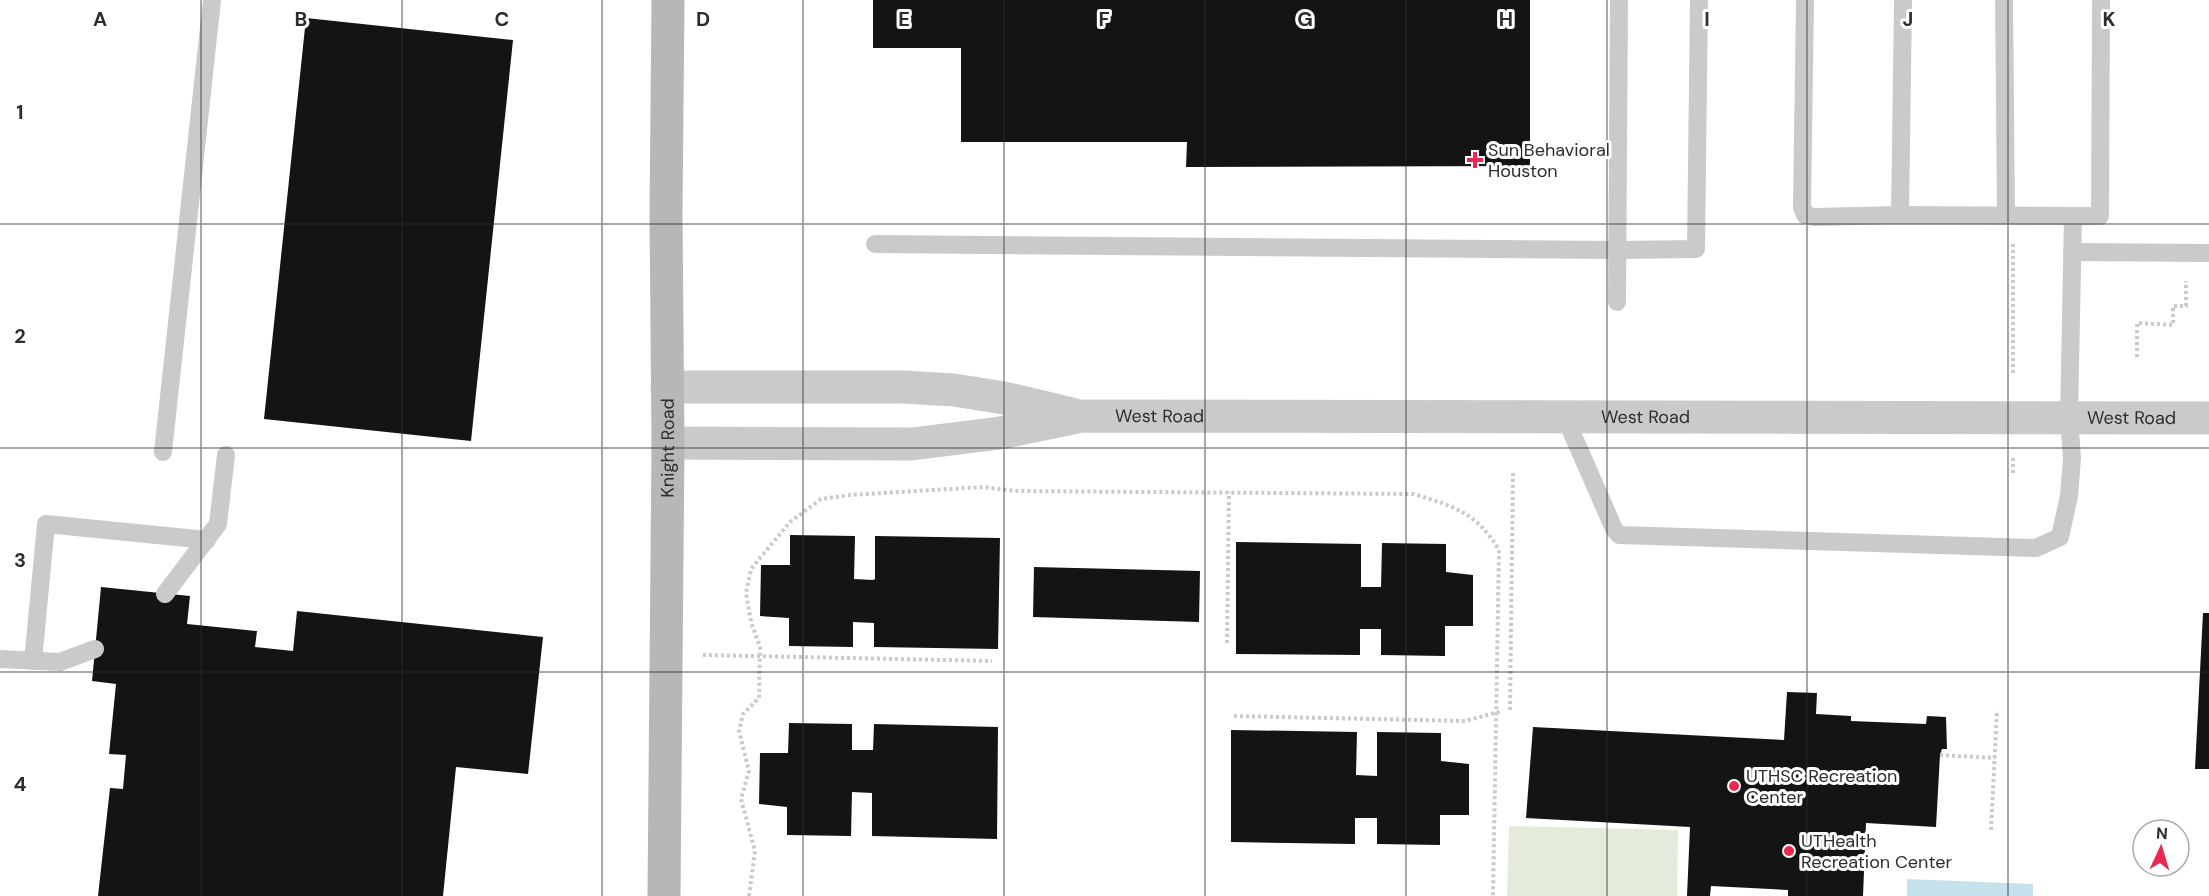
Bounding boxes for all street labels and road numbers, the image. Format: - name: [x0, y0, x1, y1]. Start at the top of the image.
- street label: Knight Road: [656, 398, 680, 498]
- street label: West Road: [1115, 404, 1204, 428]
- street label: West Road: [1601, 405, 1690, 429]
- street label: West Road: [2087, 406, 2176, 430]

